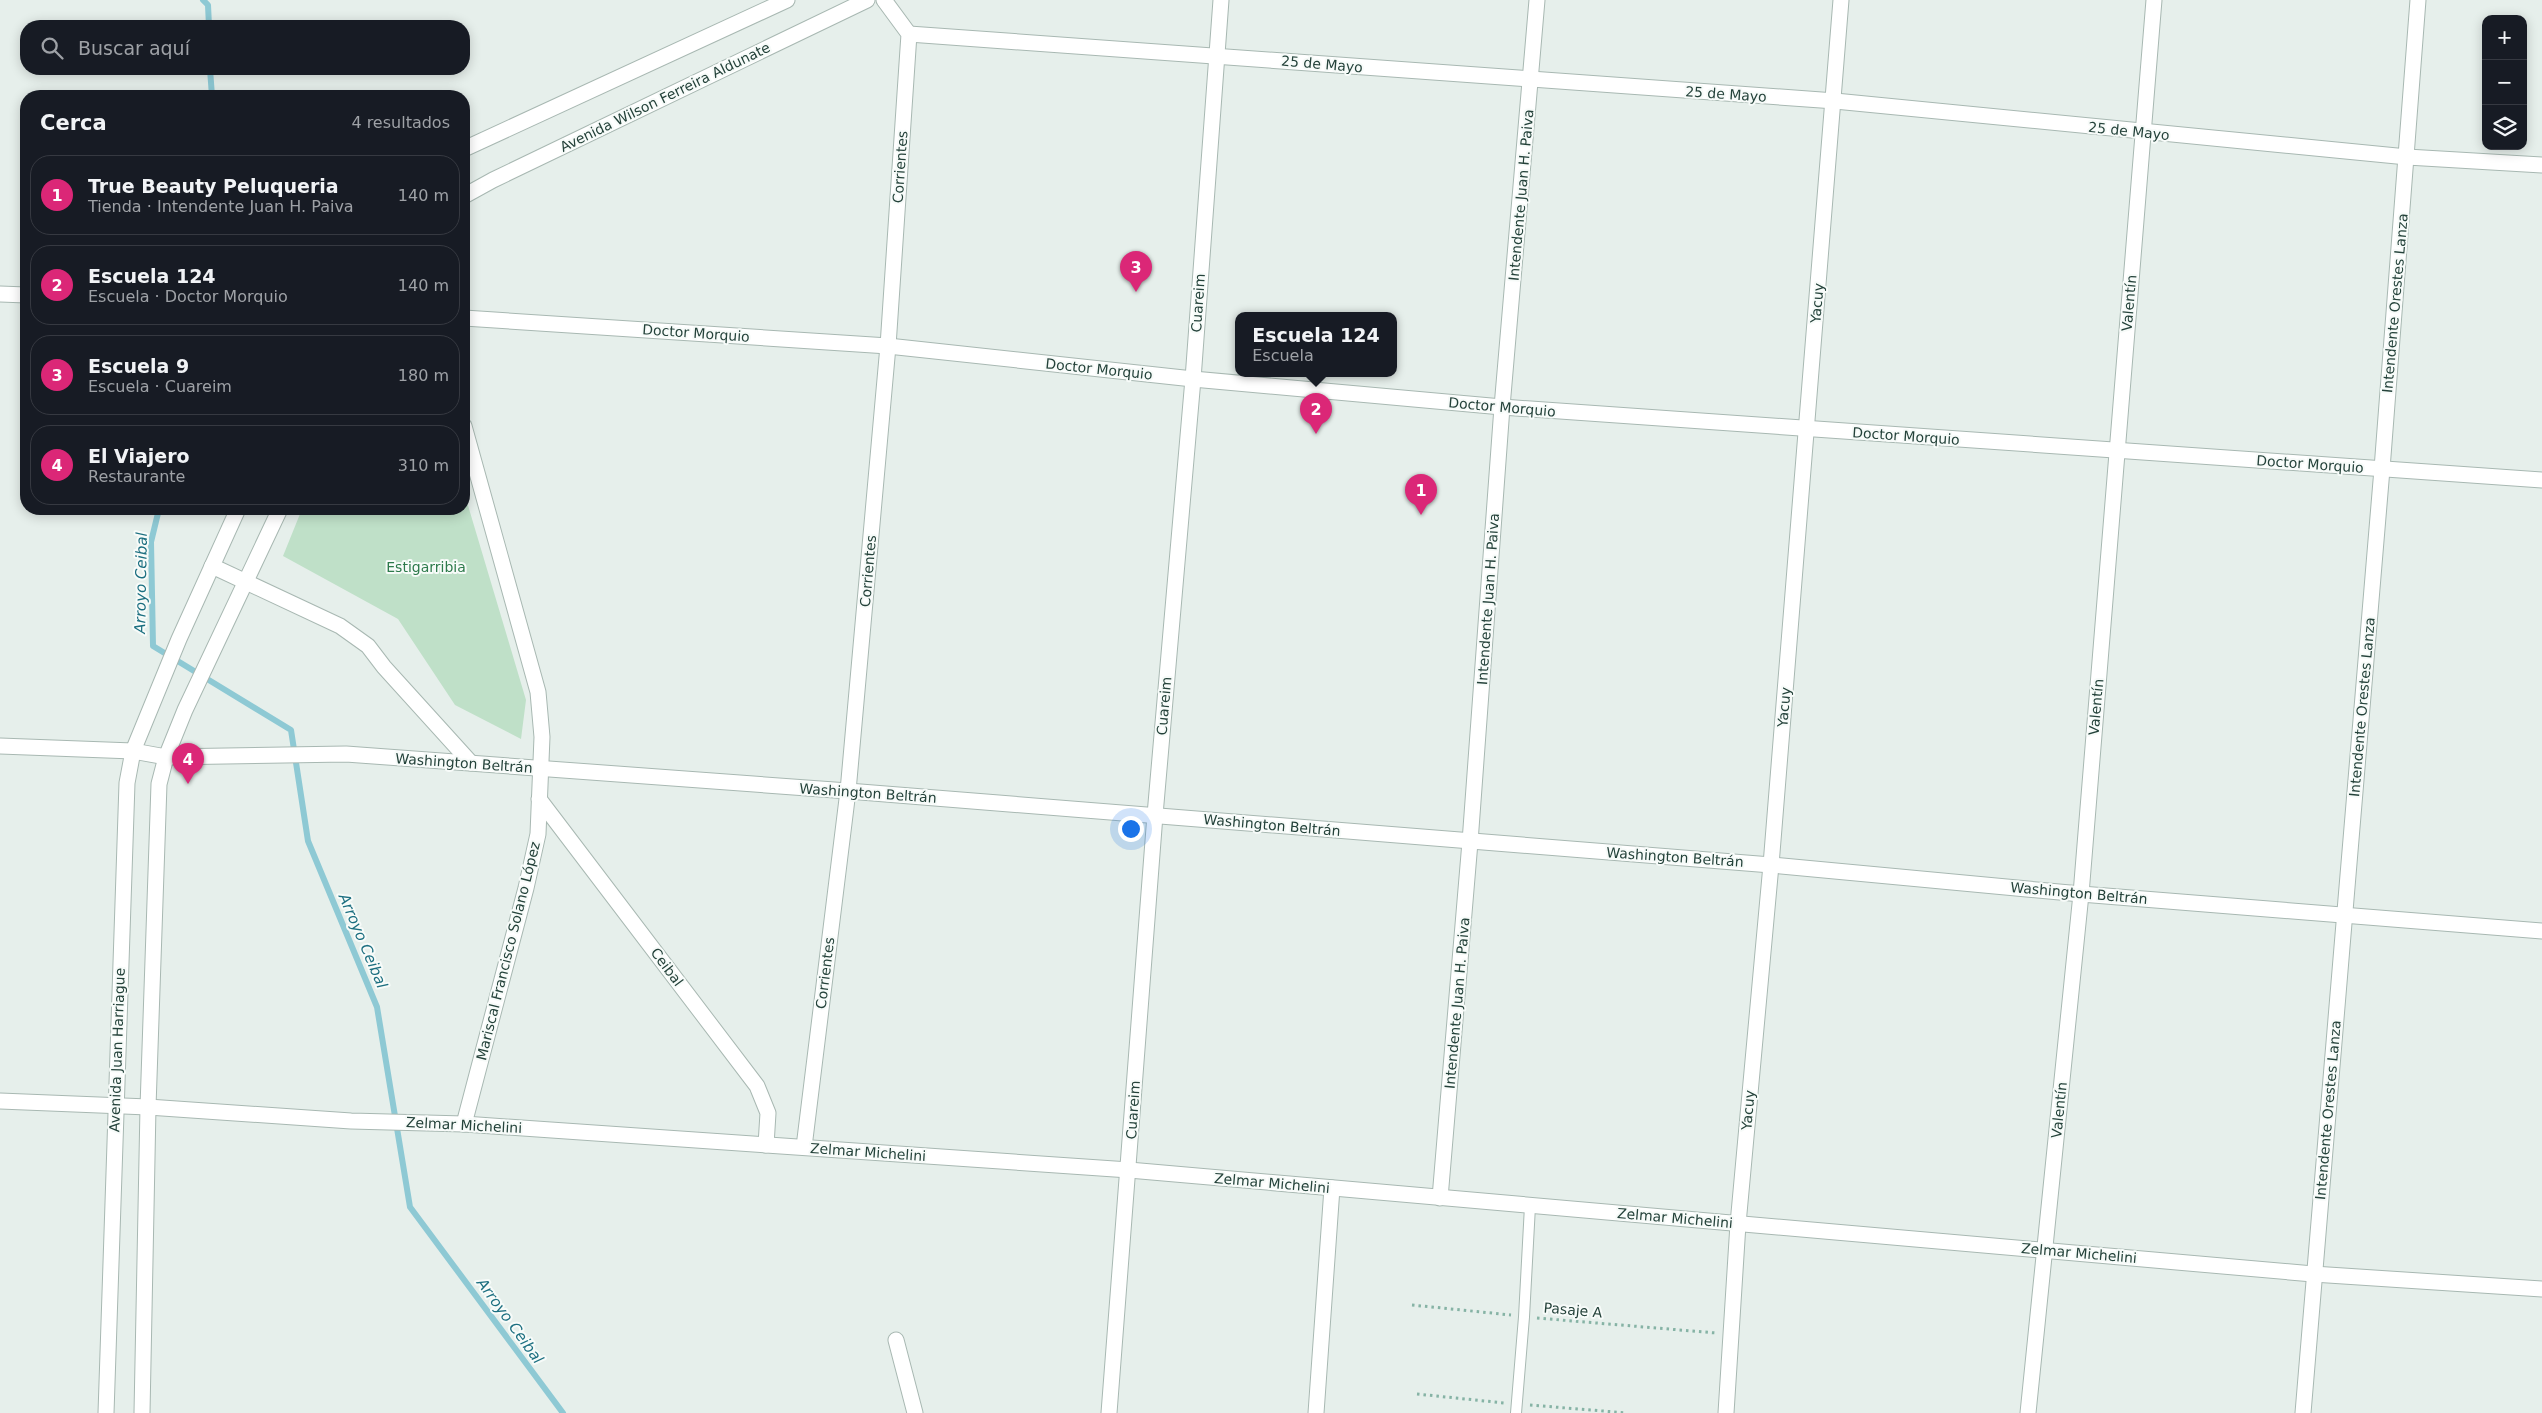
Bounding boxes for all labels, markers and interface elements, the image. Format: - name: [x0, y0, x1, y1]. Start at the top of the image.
- map controls: [2482, 15, 2527, 150]
- button: +: [2482, 15, 2527, 60]
- search box: [20, 20, 470, 75]
- icon: search: [38, 34, 66, 62]
- text: Buscar aquí: [78, 37, 190, 59]
- street label: Avenida Wilson Ferreira Aldunate: [557, 39, 773, 155]
- street label: 25 de Mayo: [1281, 52, 1363, 76]
- button: −: [2482, 60, 2527, 105]
- street label: 25 de Mayo: [1685, 83, 1767, 105]
- button: layers: [2482, 105, 2527, 150]
- street label: Intendente Juan H. Paiva: [1506, 109, 1536, 281]
- text: Cerca: [40, 111, 107, 135]
- text: 4 resultados: [351, 113, 450, 132]
- street label: 25 de Mayo: [2088, 119, 2170, 143]
- street label: Corrientes: [889, 130, 911, 204]
- text: True Beauty Peluqueria: [88, 175, 339, 197]
- text: 1: [51, 186, 63, 205]
- text: 140 m: [398, 186, 449, 205]
- text: Tienda · Intendente Juan H. Paiva: [88, 197, 354, 216]
- street label: Intendente Orestes Lanza: [2379, 212, 2411, 394]
- pin: 3: [1120, 251, 1152, 292]
- text: Escuela 124: [88, 265, 216, 287]
- street label: Cuareim: [1188, 273, 1208, 333]
- street label: Valentín: [2119, 274, 2139, 332]
- text: 2: [51, 276, 63, 295]
- text: 140 m: [398, 276, 449, 295]
- street label: Yacuy: [1807, 282, 1827, 325]
- text: Escuela · Doctor Morquio: [88, 287, 288, 306]
- popup: [1235, 312, 1397, 377]
- street label: Doctor Morquio: [642, 321, 750, 345]
- text: Escuela 124: [1252, 324, 1380, 346]
- text: Escuela: [1252, 346, 1314, 365]
- text: Escuela 9: [88, 355, 189, 377]
- street label: Doctor Morquio: [1045, 355, 1153, 383]
- text: 3: [51, 366, 63, 385]
- text: 180 m: [398, 366, 449, 385]
- text: Escuela · Cuareim: [88, 377, 232, 396]
- pin: 2: [1300, 393, 1332, 434]
- street label: Doctor Morquio: [1448, 394, 1556, 420]
- street label: Doctor Morquio: [1852, 424, 1960, 448]
- text: El Viajero: [88, 445, 190, 467]
- street label: Doctor Morquio: [2256, 452, 2364, 476]
- text: 4: [51, 456, 63, 475]
- text: 310 m: [398, 456, 449, 475]
- text: Restaurante: [88, 467, 185, 486]
- pin: 1: [1405, 474, 1437, 515]
- street label: Intendente Juan H. Paiva: [1474, 513, 1502, 685]
- water label: Arroyo Ceibal: [131, 531, 151, 635]
- street label: Corrientes: [857, 534, 879, 608]
- park label: Estigarribia: [386, 559, 466, 575]
- street label: Intendente Orestes Lanza: [2346, 616, 2378, 798]
- street label: Cuareim: [1153, 676, 1175, 736]
- street label: Valentín: [2086, 678, 2106, 736]
- street label: Yacuy: [1774, 686, 1794, 729]
- pin: 4: [172, 743, 204, 784]
- street label: Washington Beltrán: [395, 750, 533, 776]
- street label: Washington Beltrán: [799, 780, 937, 806]
- street label: Washington Beltrán: [1203, 811, 1341, 839]
- your location: [1118, 816, 1144, 842]
- street label: Mariscal Francisco Solano López: [473, 840, 543, 1062]
- street label: Washington Beltrán: [1606, 844, 1744, 870]
- street label: Washington Beltrán: [2010, 879, 2148, 907]
- water label: Arroyo Ceibal: [335, 890, 391, 992]
- street label: Intendente Juan H. Paiva: [1442, 917, 1472, 1089]
- street label: Corrientes: [813, 936, 837, 1010]
- street label: Ceibal: [647, 945, 687, 989]
- street label: Avenida Juan Harriague: [106, 968, 128, 1132]
- street label: Intendente Orestes Lanza: [2312, 1019, 2344, 1201]
- street label: Cuareim: [1123, 1080, 1143, 1140]
- street label: Valentín: [2048, 1081, 2070, 1139]
- street label: Yacuy: [1738, 1089, 1758, 1132]
- street label: Zelmar Michelini: [406, 1114, 522, 1136]
- street label: Zelmar Michelini: [809, 1140, 927, 1164]
- street label: Zelmar Michelini: [1213, 1170, 1331, 1196]
- street label: Zelmar Michelini: [1616, 1205, 1734, 1231]
- street label: Zelmar Michelini: [2020, 1240, 2138, 1266]
- water label: Arroyo Ceibal: [472, 1274, 548, 1368]
- street label: Pasaje A: [1543, 1299, 1603, 1321]

